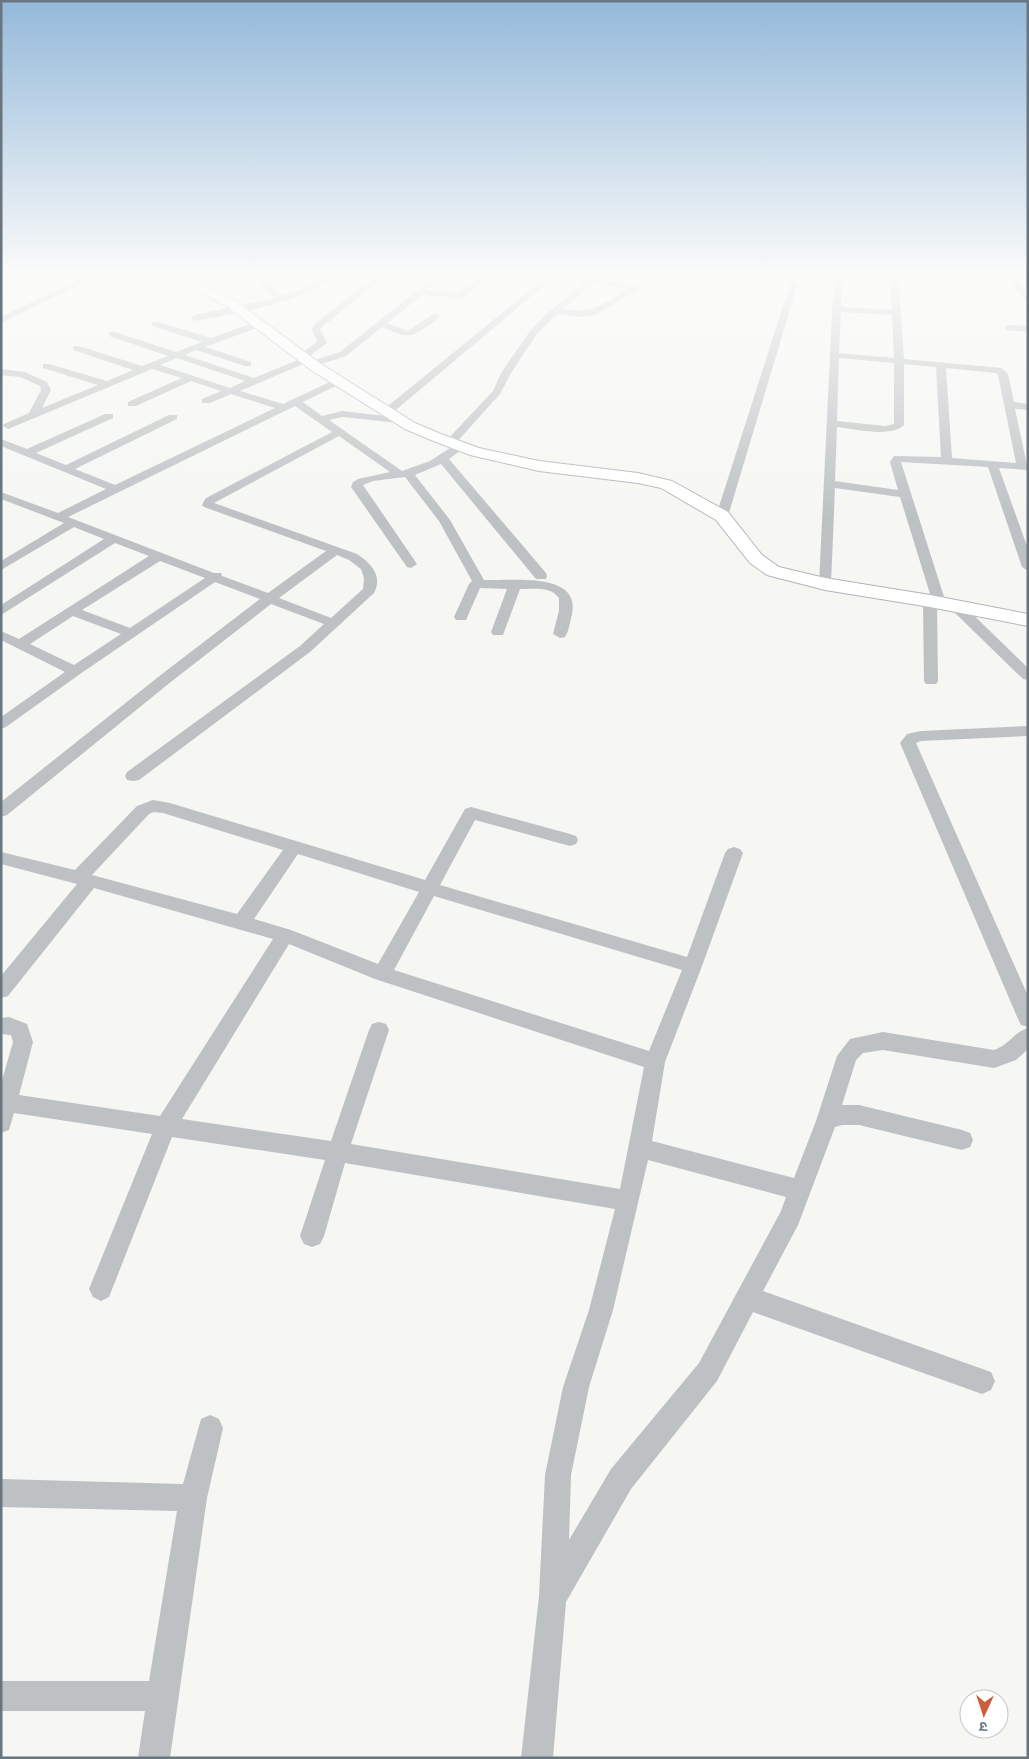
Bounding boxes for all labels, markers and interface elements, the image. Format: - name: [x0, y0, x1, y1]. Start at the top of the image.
- north arrow: [959, 1689, 1009, 1739]
- text: उ: [978, 1719, 988, 1736]

